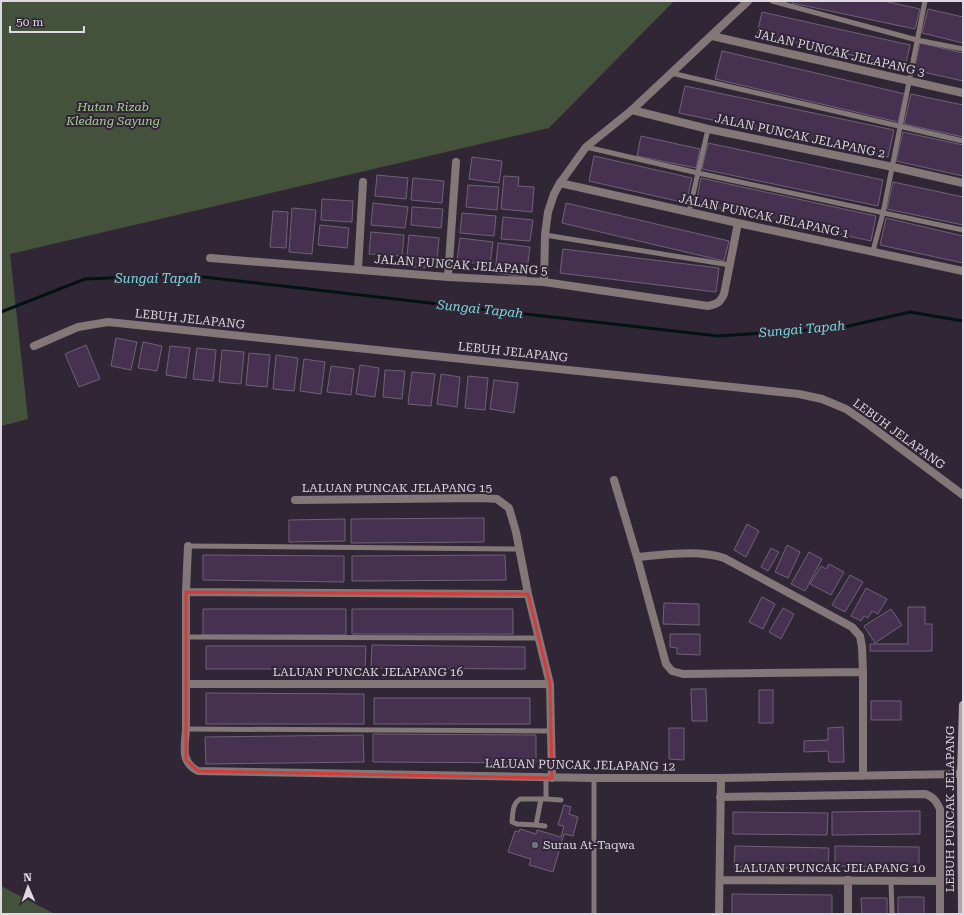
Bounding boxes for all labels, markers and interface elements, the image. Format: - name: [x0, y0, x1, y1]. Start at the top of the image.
- scale bar: [10, 8, 84, 34]
- text: 50 m: [16, 15, 43, 29]
- street label: JALAN PUNCAK JELAPANG 3: [754, 27, 926, 79]
- park label: Hutan Rizab Kledang Sayung: [65, 100, 160, 128]
- street label: JALAN PUNCAK JELAPANG 2: [714, 111, 887, 161]
- street label: JALAN PUNCAK JELAPANG 1: [678, 191, 851, 241]
- street label: JALAN PUNCAK JELAPANG 5: [374, 252, 548, 278]
- water label: Sungai Tapah: [114, 271, 201, 286]
- water label: Sungai Tapah: [435, 297, 524, 321]
- street label: LEBUH JELAPANG: [134, 306, 246, 332]
- water label: Sungai Tapah: [757, 318, 846, 340]
- street label: LEBUH JELAPANG: [457, 339, 569, 365]
- street label: LEBUH JELAPANG: [850, 396, 948, 473]
- street label: LALUAN PUNCAK JELAPANG 15: [302, 481, 492, 495]
- street label: LALUAN PUNCAK JELAPANG 16: [273, 665, 463, 679]
- street label: LEBUH PUNCAK JELAPANG: [943, 725, 957, 892]
- street label: LALUAN PUNCAK JELAPANG 12: [485, 756, 676, 774]
- place label: Surau At-Taqwa: [543, 838, 635, 852]
- marker: Surau At-Taqwa: [530, 840, 540, 850]
- street label: LALUAN PUNCAK JELAPANG 10: [735, 861, 925, 875]
- north arrow: [8, 867, 48, 907]
- text: N: [23, 871, 33, 884]

